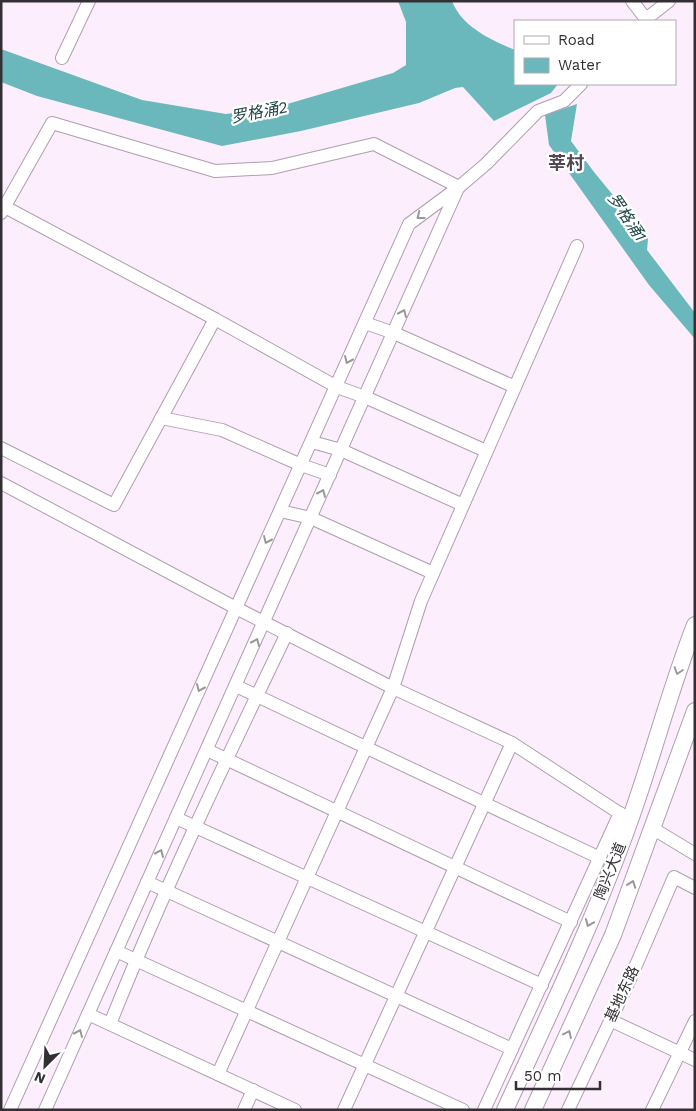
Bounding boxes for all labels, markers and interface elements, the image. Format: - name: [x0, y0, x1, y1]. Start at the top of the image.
- legend: [514, 20, 676, 85]
- text: Road: [558, 31, 595, 49]
- text: Water: [558, 56, 601, 74]
- water label: 罗格涌2: [229, 97, 289, 127]
- district label: 莘村: [548, 152, 584, 173]
- water label: 罗格涌1: [604, 189, 650, 245]
- one-way arrow: [416, 210, 426, 219]
- one-way arrow: [396, 309, 407, 318]
- one-way arrow: [344, 355, 355, 364]
- one-way arrow: [316, 489, 326, 498]
- one-way arrow: [263, 535, 273, 544]
- one-way arrow: [249, 638, 259, 647]
- one-way arrow: [673, 666, 683, 675]
- one-way arrow: [197, 683, 207, 692]
- street label: 陶兴大道: [590, 840, 630, 902]
- one-way arrow: [154, 849, 165, 858]
- one-way arrow: [626, 881, 636, 889]
- one-way arrow: [585, 918, 596, 927]
- street label: 基地东路: [601, 963, 643, 1025]
- one-way arrow: [73, 1029, 84, 1038]
- one-way arrow: [562, 1030, 572, 1039]
- north arrow: [20, 1041, 70, 1091]
- scale bar: [516, 1058, 600, 1090]
- text: 50 m: [524, 1067, 561, 1085]
- text: N: [32, 1068, 48, 1087]

